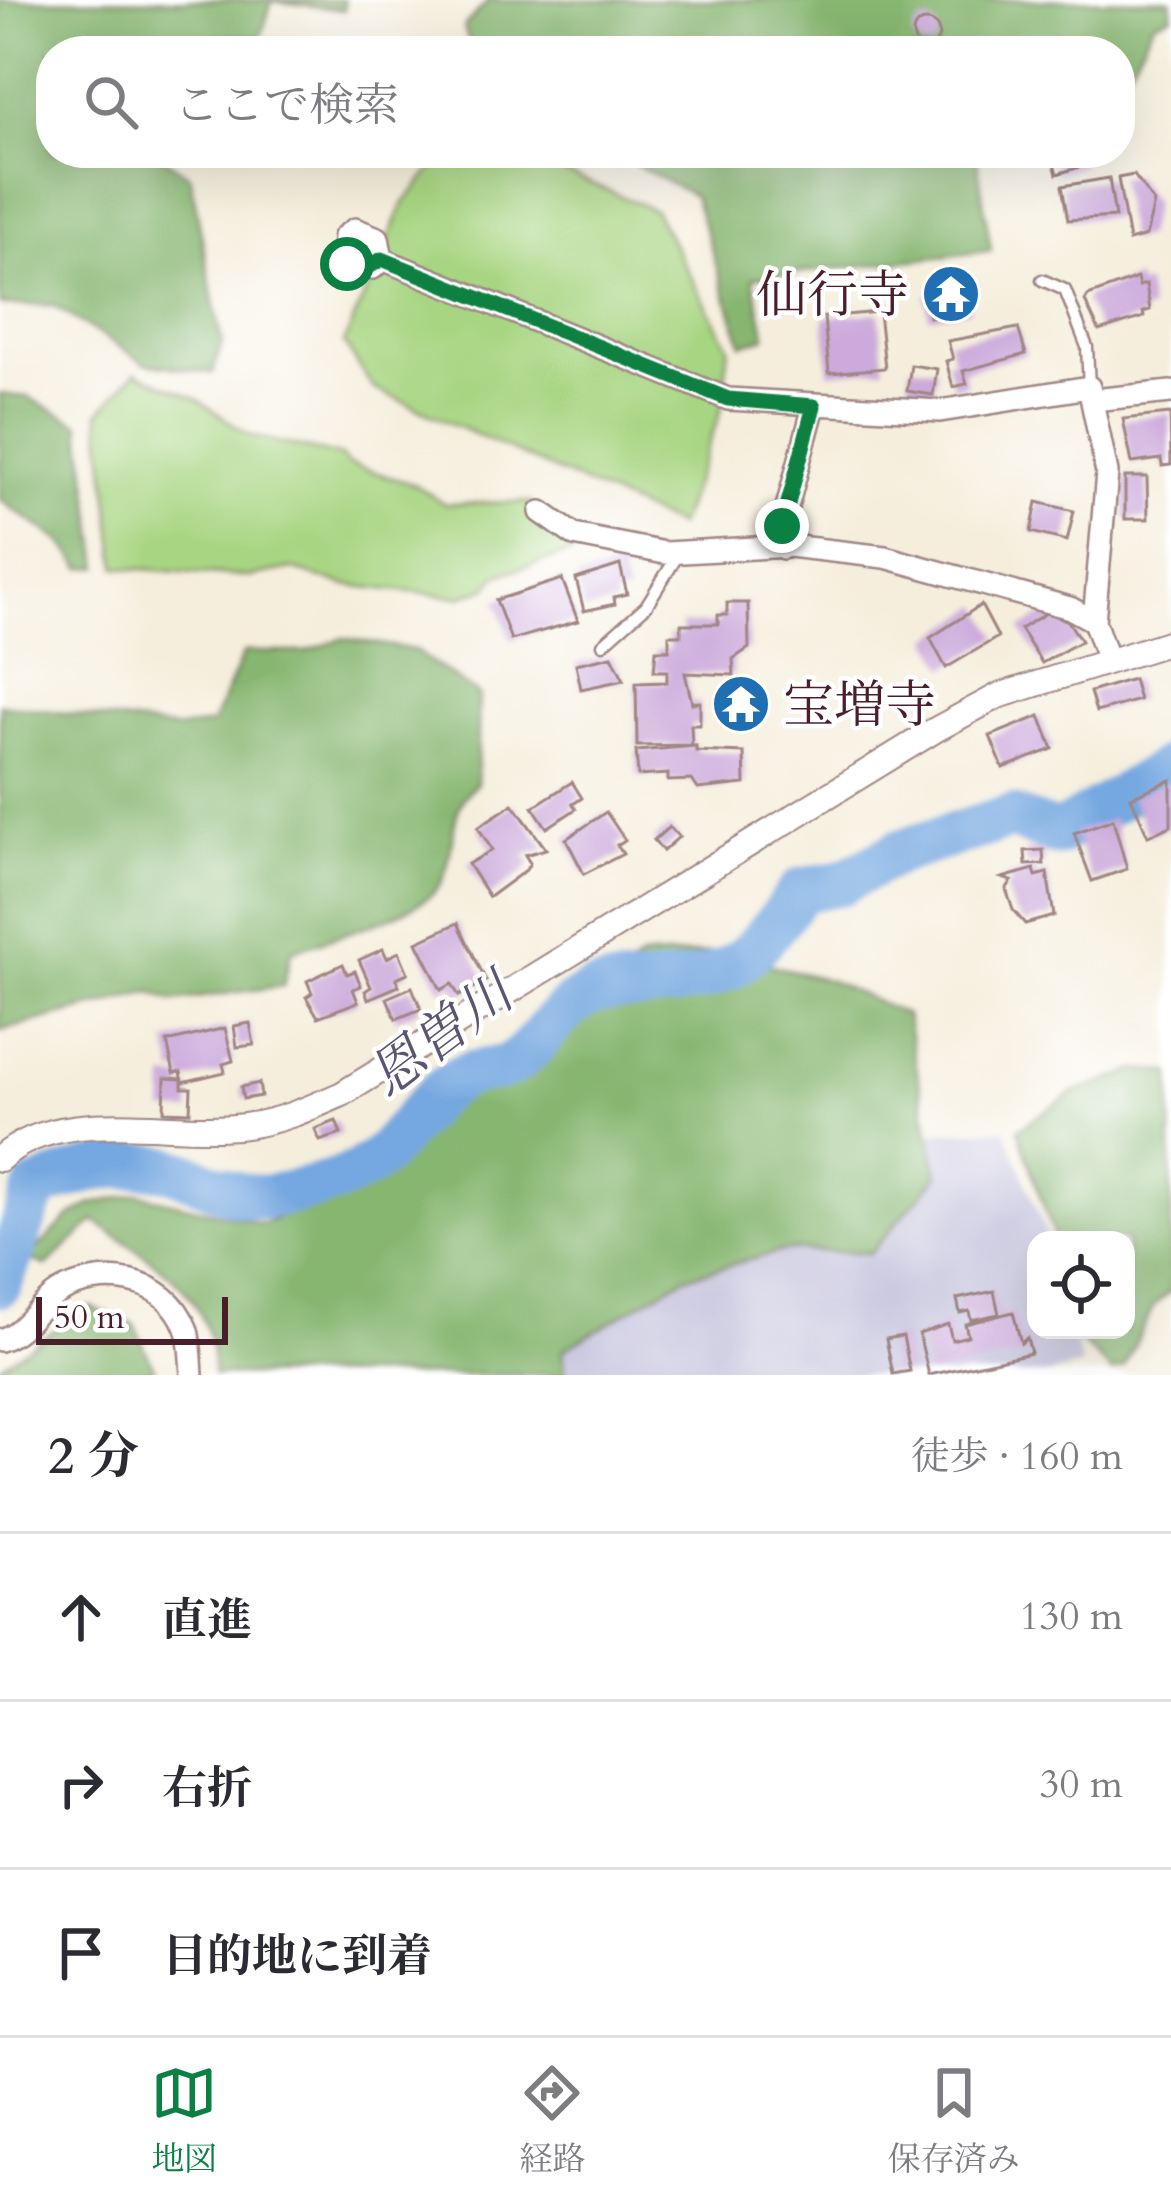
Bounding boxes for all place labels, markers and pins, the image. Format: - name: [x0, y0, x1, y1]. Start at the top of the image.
- place label: 仙行寺: [756, 261, 909, 331]
- temple icon: 仙行寺: [920, 263, 982, 325]
- place label: 宝増寺: [783, 671, 936, 741]
- temple icon: 宝増寺: [710, 673, 772, 735]

